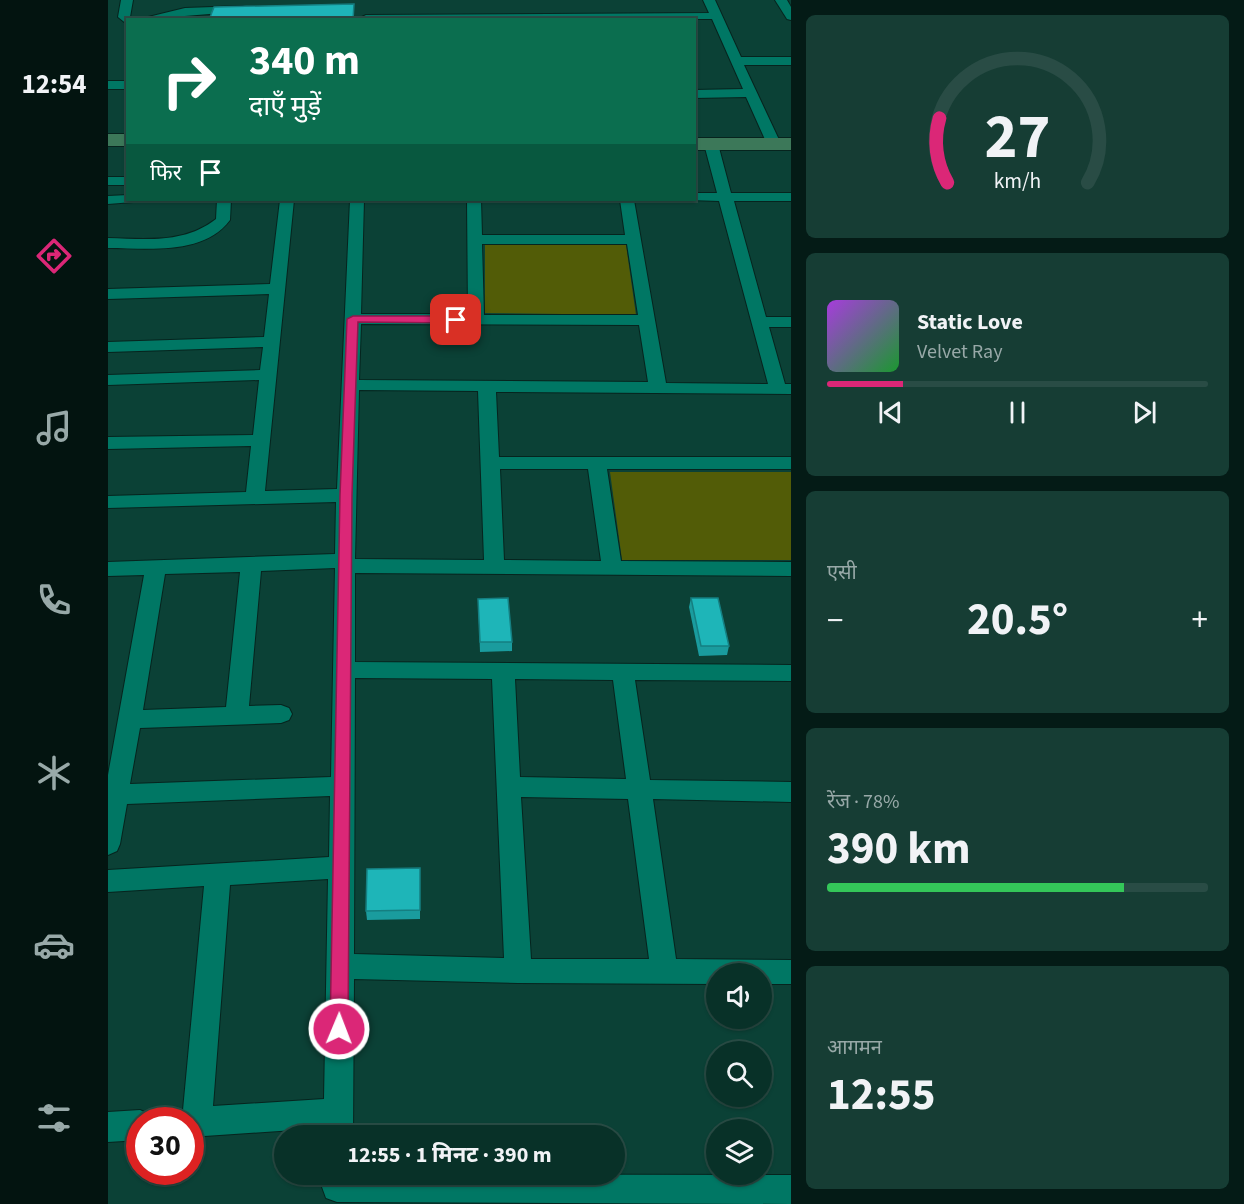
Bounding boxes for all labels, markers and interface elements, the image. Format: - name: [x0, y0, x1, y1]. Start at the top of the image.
- text: 340 m: [249, 31, 360, 91]
- icon: right: [150, 42, 228, 120]
- text: 12:54: [21, 65, 87, 104]
- text: दाएँ मुड़ें: [249, 87, 321, 126]
- text: 27: [985, 94, 1050, 183]
- icon: arrive: [194, 156, 227, 189]
- text: फिर: [150, 157, 182, 189]
- text: km/h: [994, 167, 1041, 198]
- icon: directions: [33, 235, 75, 277]
- pin: [430, 294, 481, 345]
- icon: arrive: [439, 303, 472, 336]
- text: Static Love: [917, 306, 1023, 338]
- text: Velvet Ray: [917, 338, 1003, 366]
- icon: previous: [874, 396, 907, 429]
- icon: pause: [1001, 396, 1034, 429]
- icon: next: [1128, 396, 1161, 429]
- icon: music: [33, 407, 75, 449]
- text: एसी: [827, 559, 857, 587]
- icon: phone: [33, 579, 75, 621]
- text: 20.5°: [967, 588, 1068, 652]
- text: −: [827, 597, 843, 644]
- text: +: [1192, 597, 1208, 644]
- icon: climate: [33, 752, 75, 794]
- text: रेंज · 78%: [827, 788, 899, 816]
- text: 390 km: [827, 817, 971, 881]
- icon: car: [33, 924, 75, 966]
- map controls: [706, 963, 772, 1185]
- button: sound: [706, 963, 772, 1029]
- position arrow: [307, 997, 371, 1061]
- text: आगमन: [827, 1034, 882, 1062]
- button: search: [706, 1041, 772, 1107]
- text: 12:55: [827, 1063, 936, 1127]
- icon: filters: [33, 1097, 75, 1139]
- speed limit sign: 30: [126, 1107, 204, 1185]
- button: layers: [706, 1119, 772, 1185]
- text: 12:55 · 1 मिनट · 390 m: [347, 1139, 552, 1171]

